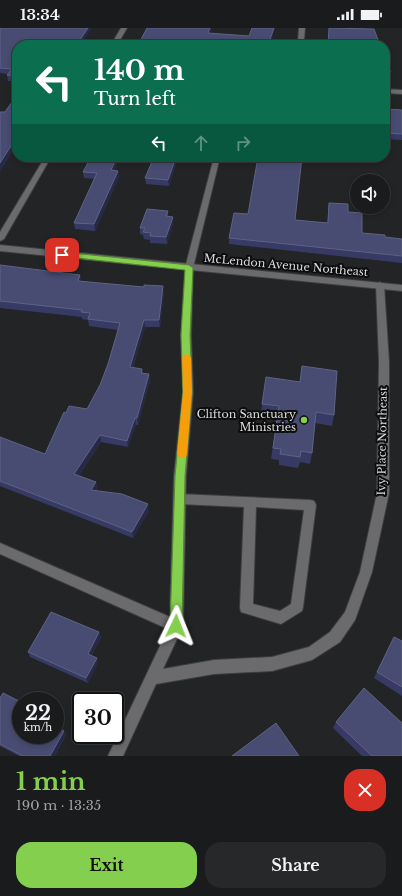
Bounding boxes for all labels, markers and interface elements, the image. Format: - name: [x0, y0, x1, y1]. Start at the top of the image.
- text: 13:34: [20, 5, 60, 24]
- text: 140 m: [94, 53, 184, 88]
- icon: left: [28, 56, 80, 108]
- text: Turn left: [94, 88, 176, 110]
- icon: left: [148, 132, 170, 154]
- icon: ahead: [190, 132, 212, 154]
- icon: right: [232, 132, 254, 154]
- map controls: [350, 174, 390, 214]
- button: sound: [350, 174, 390, 214]
- pin: [45, 238, 79, 272]
- icon: arrive: [51, 244, 73, 266]
- street label: McLendon Avenue Northeast: [203, 251, 370, 279]
- street label: Ivy Place Northeast: [374, 386, 390, 495]
- place label: Clifton Sanctuary Ministries: [197, 407, 296, 434]
- marker: Clifton Sanctuary Ministries: [299, 415, 309, 425]
- position arrow: [155, 605, 197, 647]
- speed limit sign: 30: [72, 692, 124, 744]
- text: 22: [25, 701, 51, 725]
- text: km/h: [24, 721, 52, 734]
- text: 1 min: [16, 767, 86, 796]
- button: close: [344, 769, 386, 811]
- text: 190 m · 13:35: [16, 797, 101, 814]
- button: Exit: [16, 842, 197, 888]
- button: Share: [205, 842, 386, 888]

